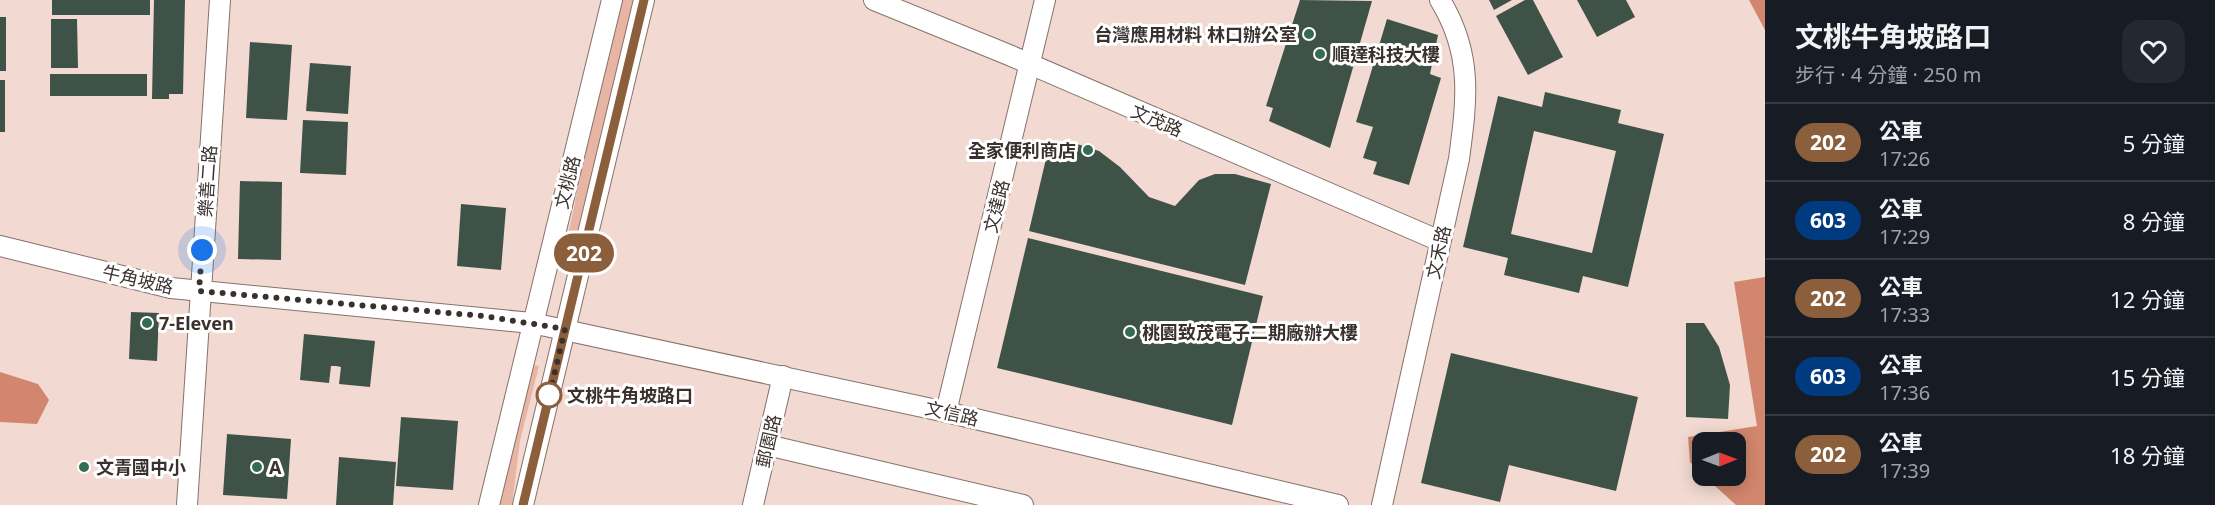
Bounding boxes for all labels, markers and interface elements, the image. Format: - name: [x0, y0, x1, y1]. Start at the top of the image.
- text: 文桃牛角坡路口: [1795, 17, 1991, 55]
- button: heart: [2122, 20, 2185, 83]
- place label: 台灣應用材料 林口辦公室: [1094, 22, 1297, 46]
- marker: 台灣應用材料 林口辦公室: [1302, 27, 1316, 41]
- place label: 順達科技大樓: [1332, 42, 1440, 66]
- marker: 順達科技大樓: [1313, 47, 1327, 61]
- text: 步行 · 4 分鐘 · 250 m: [1795, 61, 1981, 88]
- street label: 文茂路: [1127, 98, 1187, 142]
- text: 公車: [1879, 115, 1923, 145]
- text: 202: [1810, 128, 1846, 156]
- text: 5 分鐘: [2123, 128, 2185, 158]
- place label: 全家便利商店: [968, 138, 1076, 162]
- marker: 全家便利商店: [1081, 143, 1095, 157]
- street label: 樂善二路: [193, 144, 221, 218]
- text: 17:26: [1879, 145, 1930, 172]
- street label: 文桃路: [549, 153, 585, 211]
- street label: 文達路: [978, 177, 1014, 235]
- text: 公車: [1879, 193, 1923, 223]
- text: 603: [1810, 206, 1846, 234]
- text: 8 分鐘: [2123, 206, 2185, 236]
- street label: 文禾路: [1420, 223, 1456, 281]
- text: 17:29: [1879, 223, 1930, 250]
- line badge: 202: [550, 234, 618, 272]
- your location: [187, 235, 217, 265]
- text: 202: [566, 239, 602, 267]
- street label: 牛角坡路: [100, 259, 176, 299]
- text: 公車: [1879, 271, 1923, 301]
- text: 202: [1810, 284, 1846, 312]
- text: 12 分鐘: [2110, 284, 2185, 314]
- text: 17:33: [1879, 301, 1930, 328]
- place label: 7-Eleven: [159, 311, 234, 335]
- marker: 7-Eleven: [140, 316, 154, 330]
- place label: 桃園致茂電子二期廠辦大樓: [1142, 320, 1358, 344]
- marker: 桃園致茂電子二期廠辦大樓: [1123, 325, 1137, 339]
- text: 公車: [1879, 349, 1923, 379]
- text: 603: [1810, 362, 1846, 390]
- text: 15 分鐘: [2110, 362, 2185, 392]
- text: 17:36: [1879, 379, 1930, 406]
- marker: 文桃牛角坡路口: [536, 382, 562, 408]
- place label: 文桃牛角坡路口: [567, 383, 693, 407]
- street label: 文信路: [923, 395, 981, 431]
- street label: 郵園路: [750, 412, 786, 470]
- text: 公車: [1879, 427, 1923, 457]
- north arrow: [1692, 432, 1746, 486]
- map controls: [1692, 432, 1746, 486]
- text: 202: [1810, 440, 1846, 468]
- text: 18 分鐘: [2110, 440, 2185, 470]
- place label: 文青國中小: [96, 455, 186, 479]
- place label: A: [269, 455, 282, 479]
- text: 17:39: [1879, 457, 1930, 484]
- marker: 文青國中小: [77, 460, 91, 474]
- marker: A: [250, 460, 264, 474]

